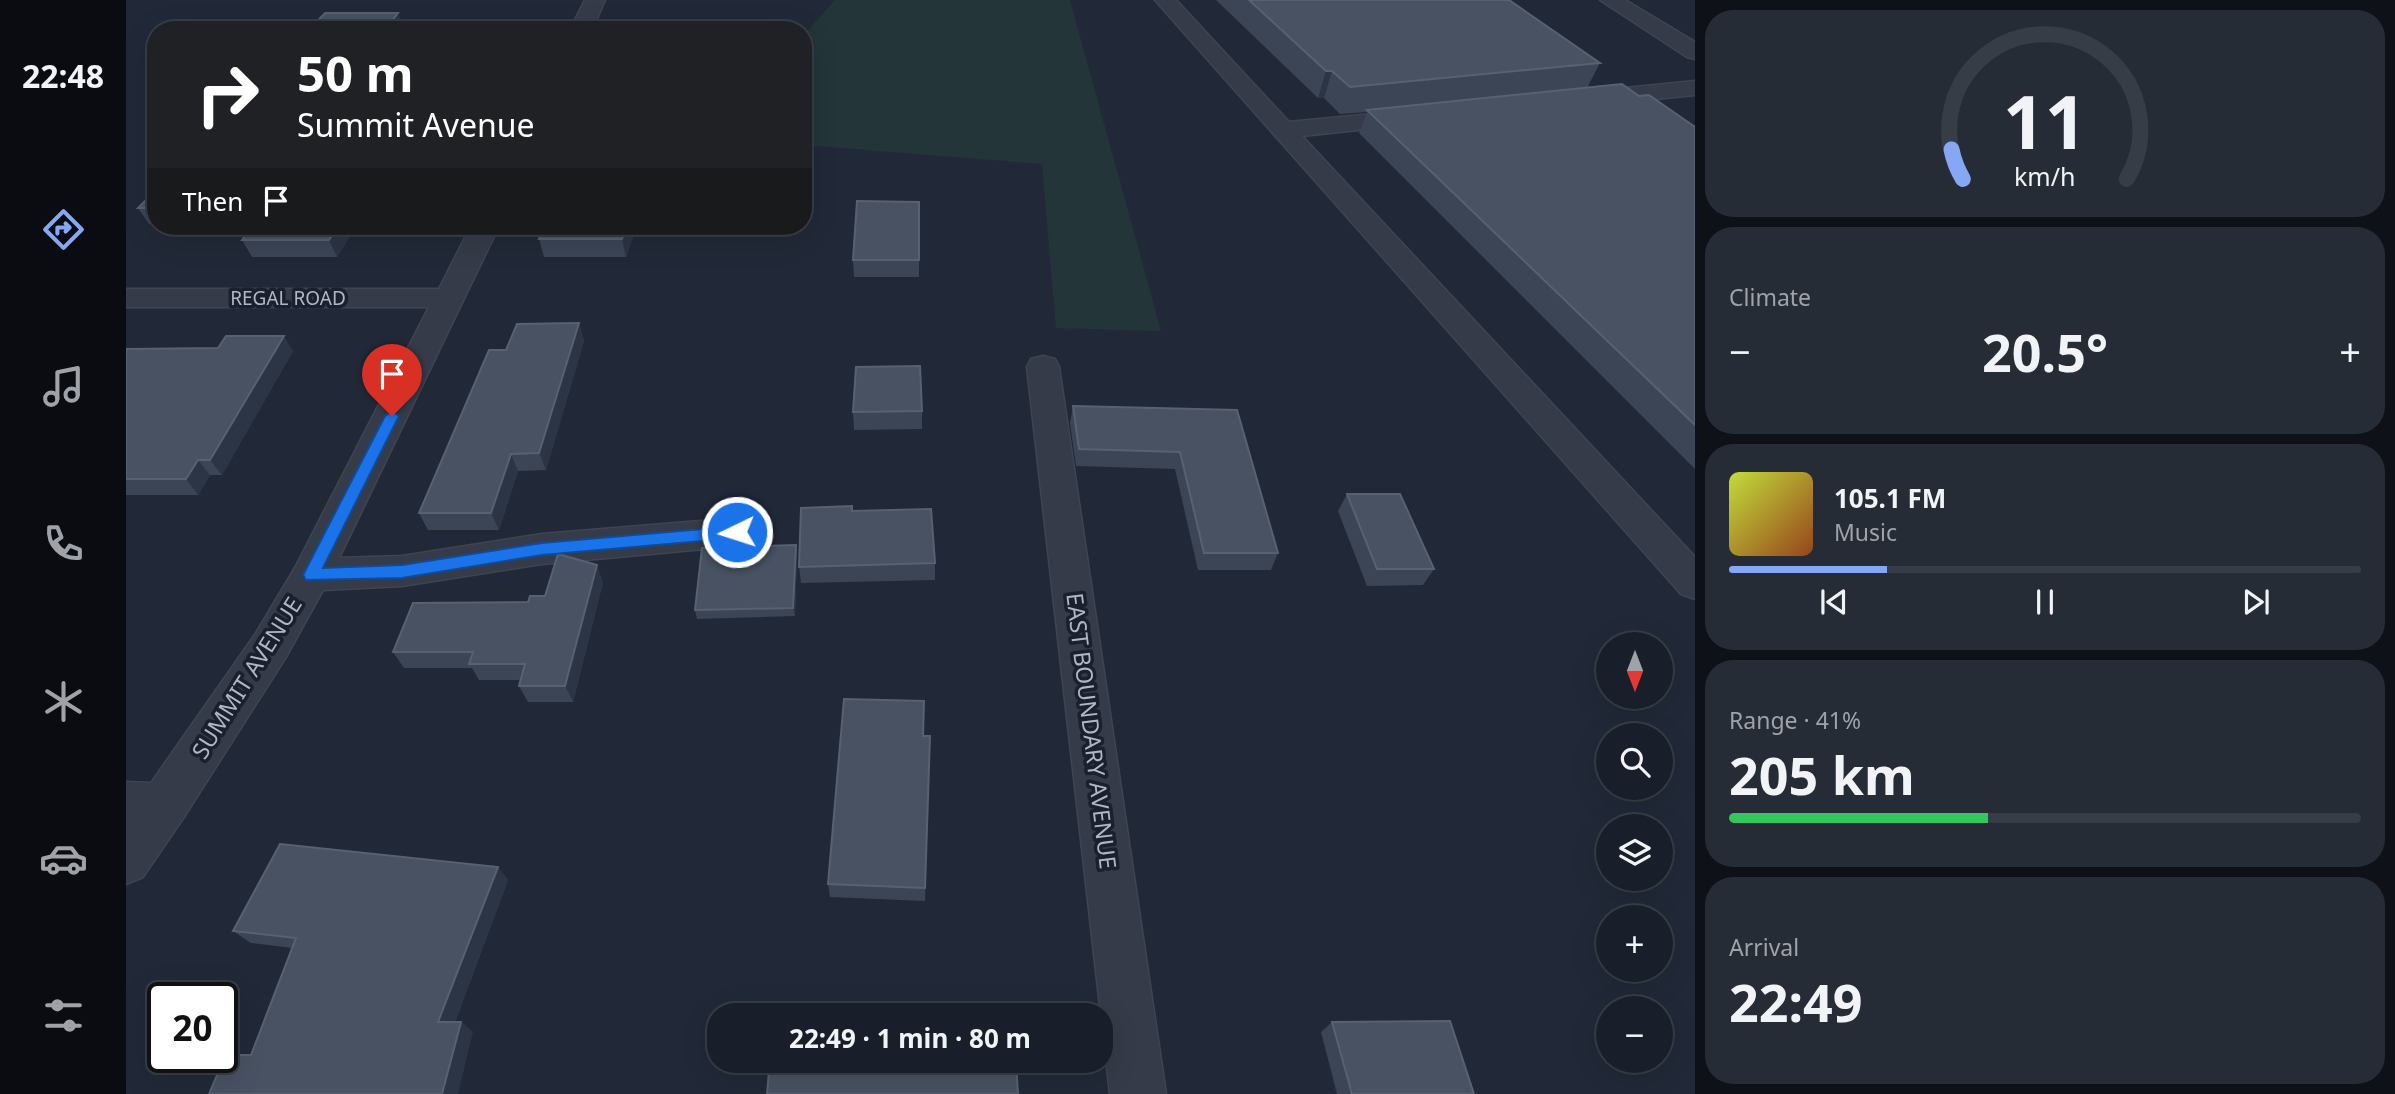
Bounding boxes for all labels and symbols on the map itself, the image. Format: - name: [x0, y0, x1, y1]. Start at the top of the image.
- street label: REGAL ROAD: [230, 285, 346, 311]
- pin: [362, 344, 422, 416]
- position arrow: [700, 495, 774, 569]
- street label: SUMMIT AVENUE: [184, 590, 309, 764]
- street label: EAST BOUNDARY AVENUE: [1059, 591, 1125, 871]
- north arrow: [1596, 632, 1673, 709]
- speed limit sign: 20: [147, 982, 238, 1073]

